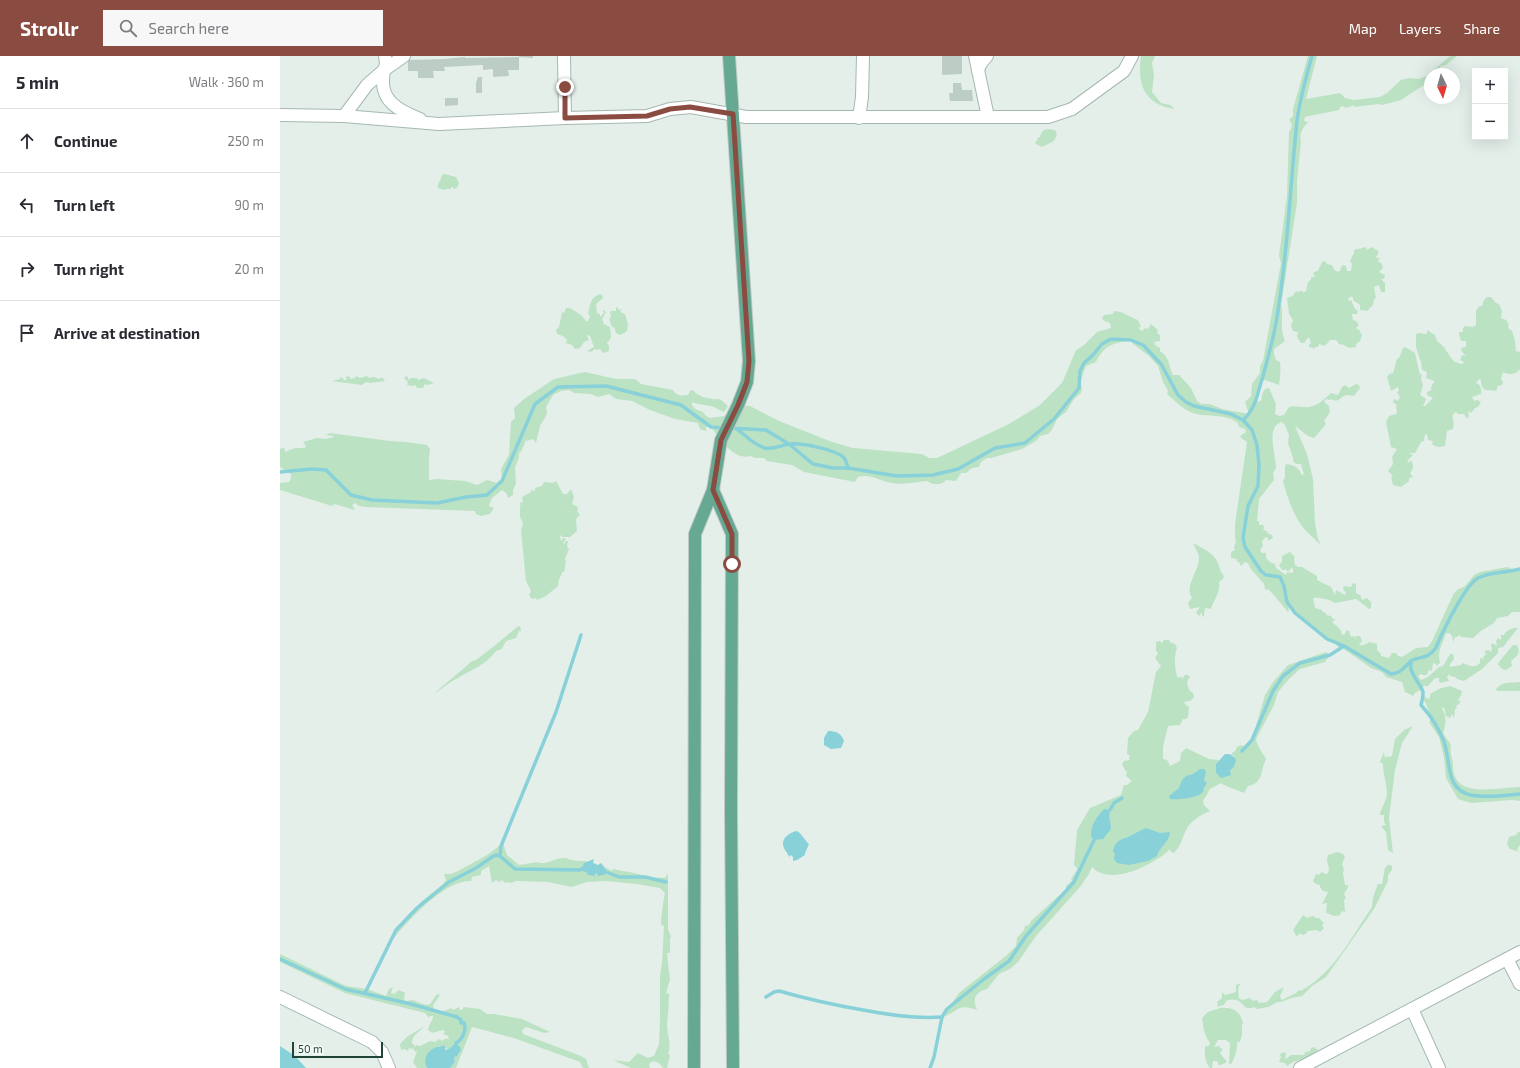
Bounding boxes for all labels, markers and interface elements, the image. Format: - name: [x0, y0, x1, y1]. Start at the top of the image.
- search box: [103, 10, 383, 46]
- text: Strollr: [20, 17, 79, 40]
- icon: search: [117, 17, 139, 39]
- text: Search here: [149, 19, 229, 37]
- text: Map: [1349, 20, 1377, 37]
- text: Layers: [1399, 20, 1441, 37]
- text: Share: [1463, 20, 1500, 37]
- north arrow: [1424, 68, 1460, 104]
- map controls: [1472, 68, 1508, 140]
- button: +: [1472, 68, 1508, 104]
- text: 5 min: [16, 72, 59, 92]
- text: Walk · 360 m: [189, 74, 264, 90]
- route end: [556, 78, 574, 96]
- button: −: [1472, 104, 1508, 140]
- icon: ahead: [16, 130, 38, 152]
- text: Continue: [54, 132, 117, 150]
- text: 250 m: [228, 133, 264, 149]
- icon: left: [16, 194, 38, 216]
- text: Turn left: [54, 196, 115, 214]
- text: 90 m: [234, 197, 264, 213]
- icon: right: [16, 258, 38, 280]
- text: Turn right: [54, 260, 124, 278]
- text: 20 m: [235, 261, 264, 277]
- icon: arrive: [16, 322, 38, 344]
- text: Arrive at destination: [54, 324, 200, 342]
- route start: [723, 555, 741, 573]
- scale bar: [292, 1040, 383, 1059]
- text: 50 m: [298, 1042, 323, 1055]

